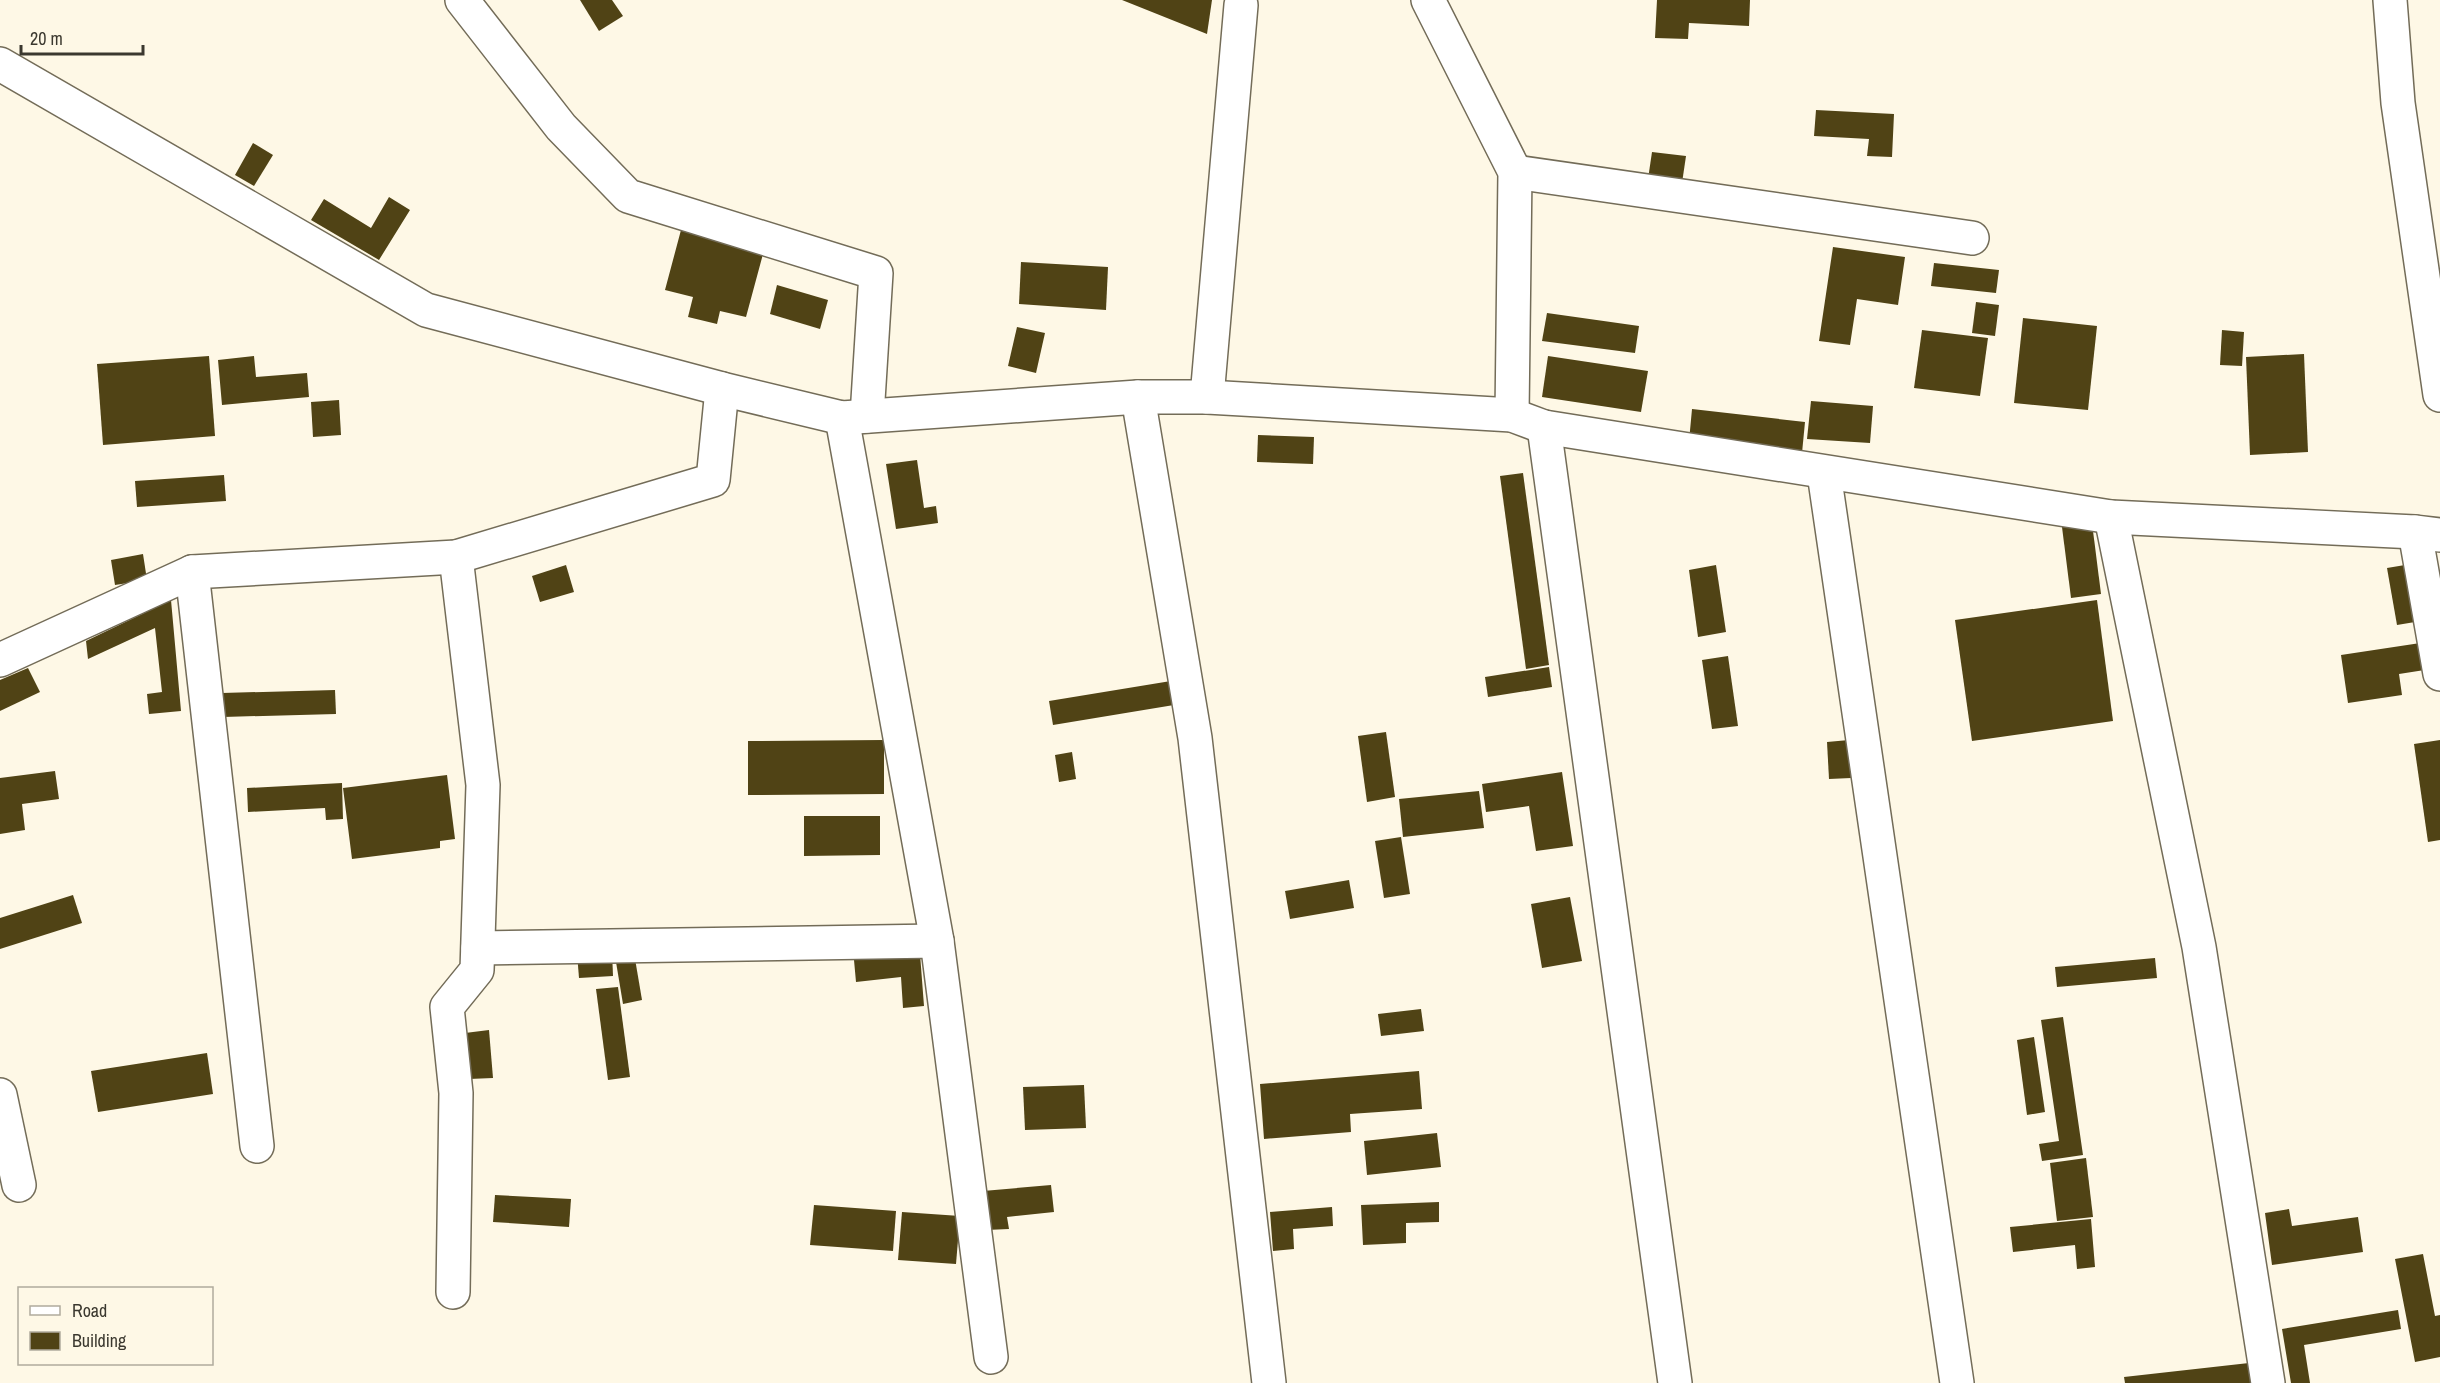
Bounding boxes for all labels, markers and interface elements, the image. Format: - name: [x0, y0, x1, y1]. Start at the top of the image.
- scale bar: [21, 18, 142, 56]
- text: 20 m: [30, 26, 63, 51]
- legend: [18, 1287, 213, 1365]
- text: Road: [72, 1298, 107, 1323]
- text: Building: [72, 1328, 127, 1353]

